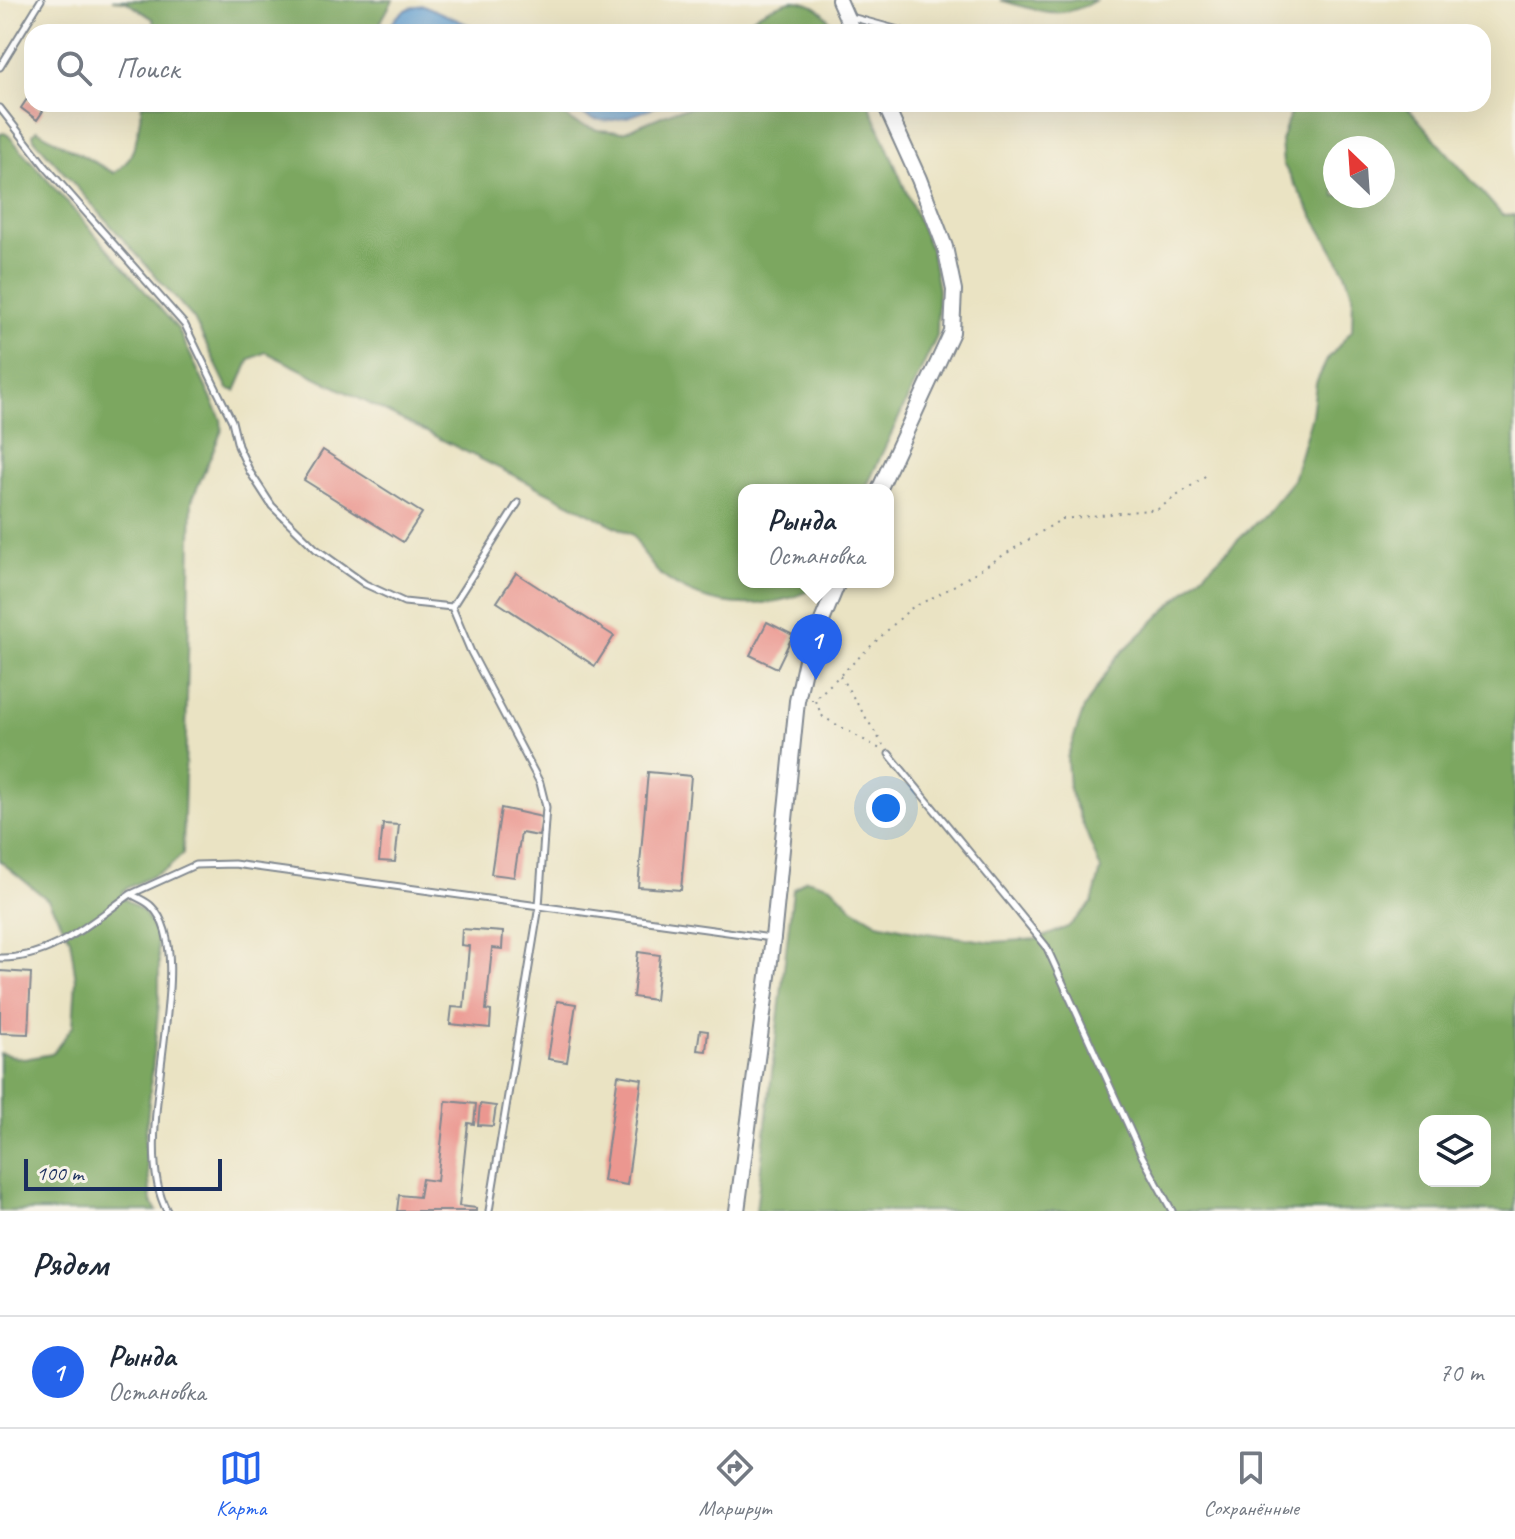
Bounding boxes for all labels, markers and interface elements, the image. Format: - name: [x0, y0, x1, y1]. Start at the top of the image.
- search box: [24, 24, 1491, 112]
- icon: search: [52, 46, 96, 90]
- text: Поиск: [116, 49, 179, 87]
- north arrow: [1323, 136, 1395, 208]
- popup: [738, 484, 894, 588]
- text: Рында: [767, 501, 835, 539]
- text: Остановка: [767, 539, 865, 572]
- pin: 1: [790, 614, 842, 680]
- your location: [866, 788, 906, 828]
- map controls: [1419, 1115, 1491, 1187]
- button: layers: [1419, 1115, 1491, 1187]
- scale bar: [24, 1155, 222, 1191]
- text: 100 m: [36, 1159, 83, 1187]
- text: Рядом: [32, 1242, 108, 1285]
- text: Рында: [108, 1337, 175, 1375]
- text: 1: [52, 1356, 64, 1389]
- text: 70 m: [1439, 1356, 1483, 1389]
- text: Остановка: [108, 1375, 205, 1408]
- tab: Карта: [216, 1446, 266, 1522]
- tab: Маршрут: [699, 1446, 771, 1522]
- tab: Сохранённые: [1203, 1446, 1299, 1522]

